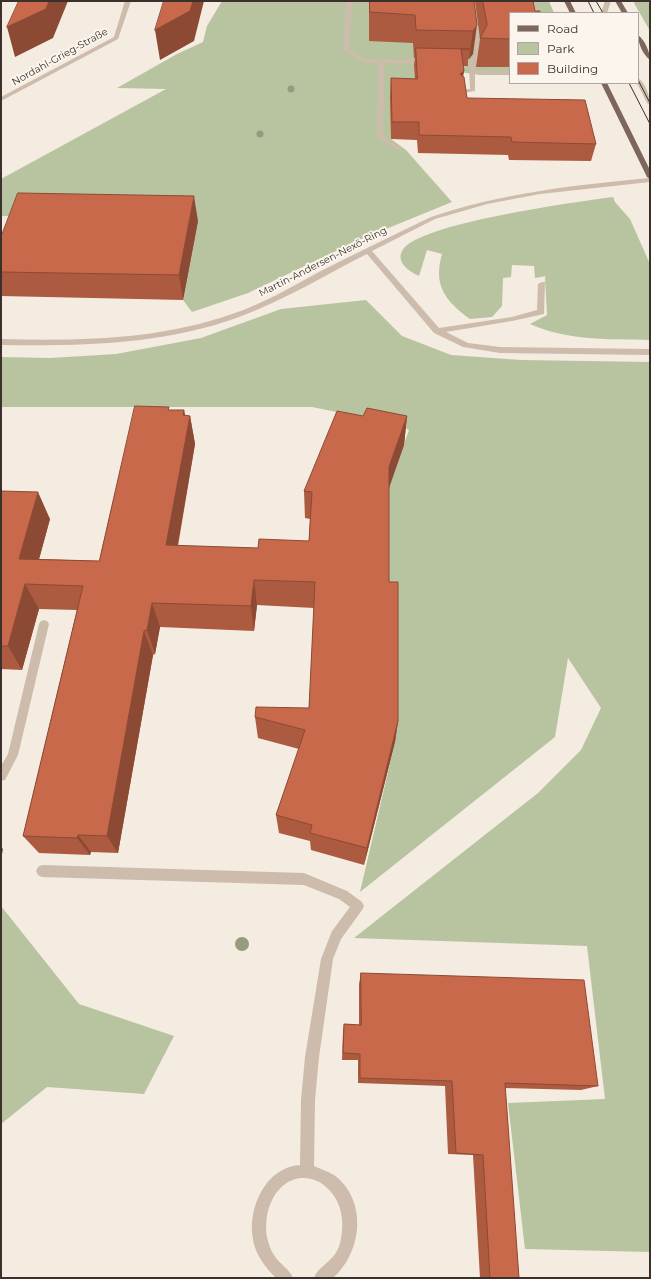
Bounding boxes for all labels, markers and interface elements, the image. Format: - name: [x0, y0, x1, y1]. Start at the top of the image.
- legend: [509, 12, 639, 84]
- text: Road: [547, 21, 578, 36]
- street label: Nordahl-Grieg-Straße: [10, 26, 110, 88]
- text: Park: [547, 41, 574, 56]
- text: Building: [547, 61, 598, 76]
- street label: Martin-Andersen-Nexö-Ring: [257, 224, 389, 300]

